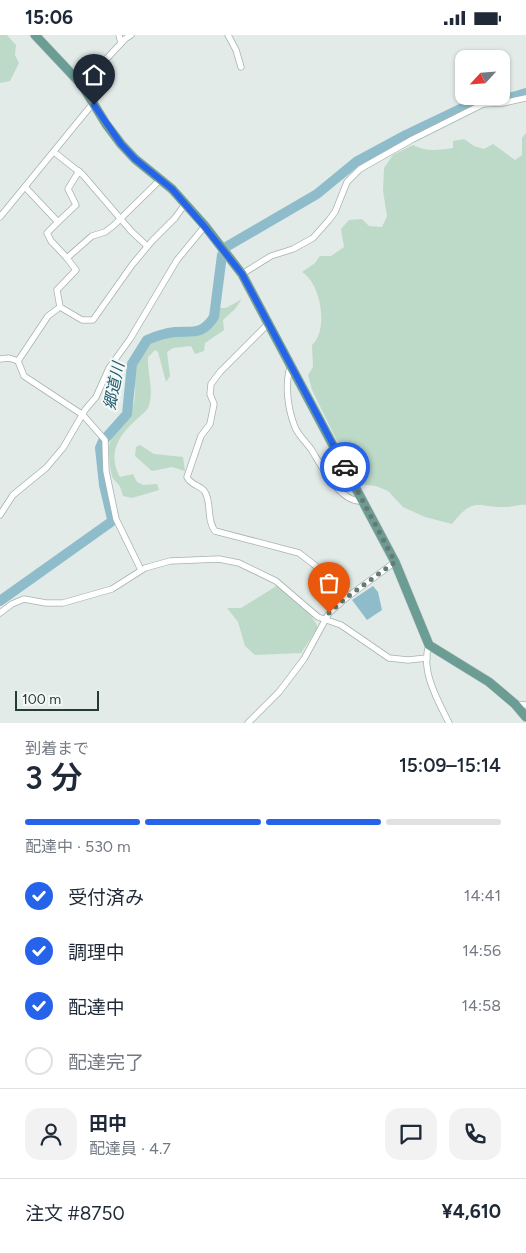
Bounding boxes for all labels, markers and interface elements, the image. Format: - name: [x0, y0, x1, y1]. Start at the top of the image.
- text: 15:06: [25, 6, 73, 29]
- north arrow: [455, 50, 510, 105]
- map controls: [455, 50, 510, 105]
- pin: [73, 54, 115, 105]
- icon: home: [80, 61, 108, 89]
- water label: 郷道川: [100, 359, 128, 411]
- courier: [320, 442, 370, 492]
- icon: car: [331, 453, 359, 481]
- pin: [308, 562, 350, 613]
- icon: bag: [315, 569, 343, 597]
- scale bar: [15, 688, 99, 711]
- text: 100 m: [22, 691, 61, 708]
- text: 到着まで: [25, 739, 89, 758]
- text: 15:09–15:14: [399, 754, 501, 777]
- text: 3 分: [25, 759, 82, 797]
- text: 配達中 · 530 m: [25, 837, 131, 856]
- icon: check: [25, 882, 53, 910]
- text: 受付済み: [68, 886, 144, 909]
- text: 14:41: [464, 886, 501, 905]
- icon: check: [25, 937, 53, 965]
- text: 調理中: [68, 941, 125, 964]
- text: 14:56: [462, 941, 501, 960]
- icon: check: [25, 992, 53, 1020]
- text: 配達中: [68, 996, 125, 1019]
- text: 14:58: [461, 996, 501, 1015]
- text: 配達完了: [68, 1051, 144, 1074]
- button: person: [25, 1108, 77, 1160]
- button: chat: [385, 1108, 437, 1160]
- button: phone: [449, 1108, 501, 1160]
- text: 田中: [89, 1112, 127, 1135]
- text: 配達員 · 4.7: [89, 1139, 171, 1158]
- text: ¥4,610: [441, 1200, 501, 1223]
- text: 注文 #8750: [25, 1202, 125, 1225]

